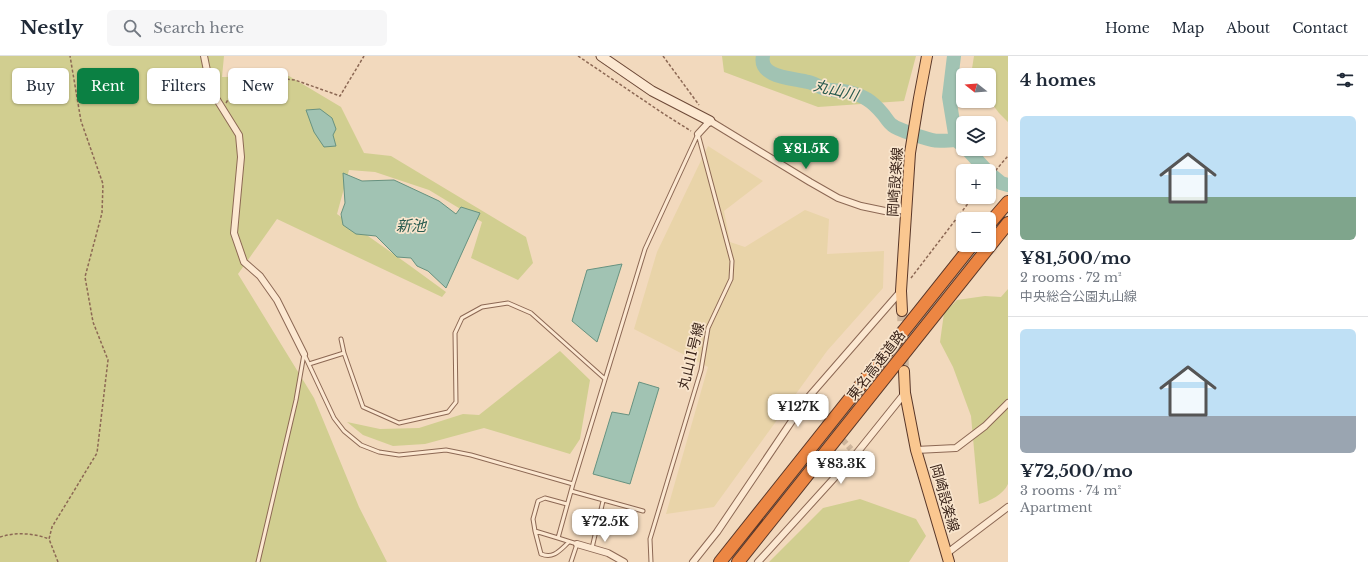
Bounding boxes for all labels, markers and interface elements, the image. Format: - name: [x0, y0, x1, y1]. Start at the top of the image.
- search box: [107, 10, 387, 46]
- text: Nestly: [20, 16, 83, 39]
- icon: search: [121, 17, 143, 39]
- text: Search here: [153, 18, 244, 37]
- text: Home: [1105, 19, 1150, 37]
- text: Map: [1172, 19, 1204, 37]
- text: About: [1226, 19, 1270, 37]
- text: Contact: [1292, 19, 1348, 37]
- chip: Buy: [12, 68, 69, 104]
- chip: Rent: [77, 68, 139, 104]
- chip: Filters: [147, 68, 220, 104]
- chip: New: [228, 68, 288, 104]
- north arrow: [956, 68, 996, 108]
- map controls: [956, 68, 996, 252]
- icon: filters: [1334, 69, 1356, 91]
- text: 4 homes: [1020, 70, 1096, 91]
- water label: 丸山川: [812, 75, 862, 105]
- button: layers: [956, 116, 996, 156]
- pin: ¥81.5K: [773, 136, 839, 170]
- text: ¥81.5K: [783, 140, 829, 157]
- icon: home: [1152, 142, 1224, 214]
- street label: 岡崎設楽線: [884, 146, 906, 218]
- button: +: [956, 164, 996, 204]
- button: −: [956, 212, 996, 252]
- water label: 新池: [396, 216, 428, 235]
- text: ¥81,500/mo: [1020, 248, 1131, 269]
- text: 2 rooms · 72 m²: [1020, 269, 1122, 286]
- text: 中央総合公園丸山線: [1020, 288, 1137, 305]
- street label: 丸山11号線: [674, 321, 708, 391]
- street label: 東名高速道路: [843, 326, 909, 404]
- icon: home: [1152, 355, 1224, 427]
- pin: ¥127K: [770, 394, 826, 428]
- text: ¥127K: [777, 398, 819, 415]
- pin: ¥83.3K: [808, 451, 874, 485]
- text: ¥83.3K: [816, 455, 866, 472]
- text: ¥72,500/mo: [1020, 461, 1133, 482]
- street label: 岡崎設楽線: [927, 462, 963, 534]
- text: 3 rooms · 74 m²: [1020, 482, 1121, 499]
- text: Apartment: [1020, 499, 1092, 516]
- pin: ¥72.5K: [572, 509, 638, 543]
- text: ¥72.5K: [581, 513, 629, 530]

